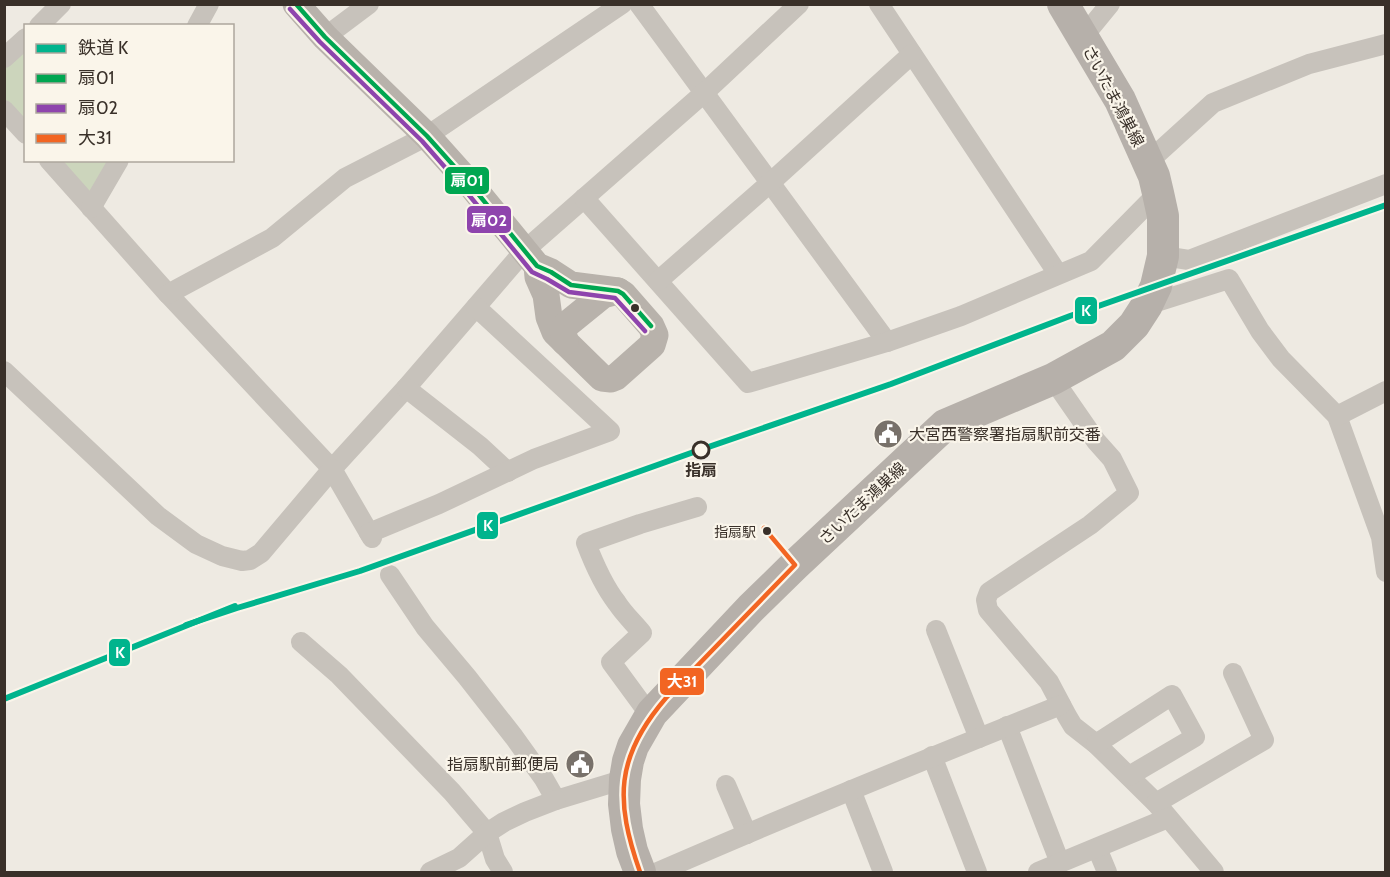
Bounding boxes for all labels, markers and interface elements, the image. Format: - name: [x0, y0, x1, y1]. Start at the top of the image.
- legend: [24, 24, 234, 162]
- text: 鉄道 K: [78, 37, 129, 59]
- street label: さいたま鴻巣線: [1079, 43, 1148, 150]
- text: 扇01: [78, 67, 114, 89]
- text: 扇02: [78, 97, 118, 119]
- text: 大31: [78, 127, 112, 149]
- line badge: 扇01: [444, 166, 490, 195]
- text: 扇01: [450, 171, 484, 190]
- line badge: 扇02: [466, 205, 512, 234]
- text: 扇02: [471, 211, 507, 230]
- line badge: K: [1074, 296, 1098, 325]
- text: K: [1081, 301, 1091, 320]
- unlabelled marker: [629, 302, 641, 314]
- public building icon: 大宮西警察署指扇駅前交番: [872, 418, 904, 450]
- place label: 大宮西警察署指扇駅前交番: [909, 425, 1101, 444]
- marker: 指扇: [692, 441, 710, 459]
- street label: さいたま鴻巣線: [815, 458, 910, 548]
- place label: 指扇: [685, 461, 717, 480]
- line badge: K: [476, 511, 499, 540]
- text: K: [483, 516, 493, 535]
- place label: 指扇駅: [714, 523, 756, 541]
- marker: 指扇駅: [761, 525, 773, 537]
- line badge: K: [108, 638, 131, 667]
- text: K: [115, 643, 125, 662]
- line badge: 大31: [659, 667, 705, 696]
- text: 大31: [667, 672, 697, 691]
- public building icon: 指扇駅前郵便局: [564, 748, 596, 780]
- place label: 指扇駅前郵便局: [447, 755, 559, 774]

